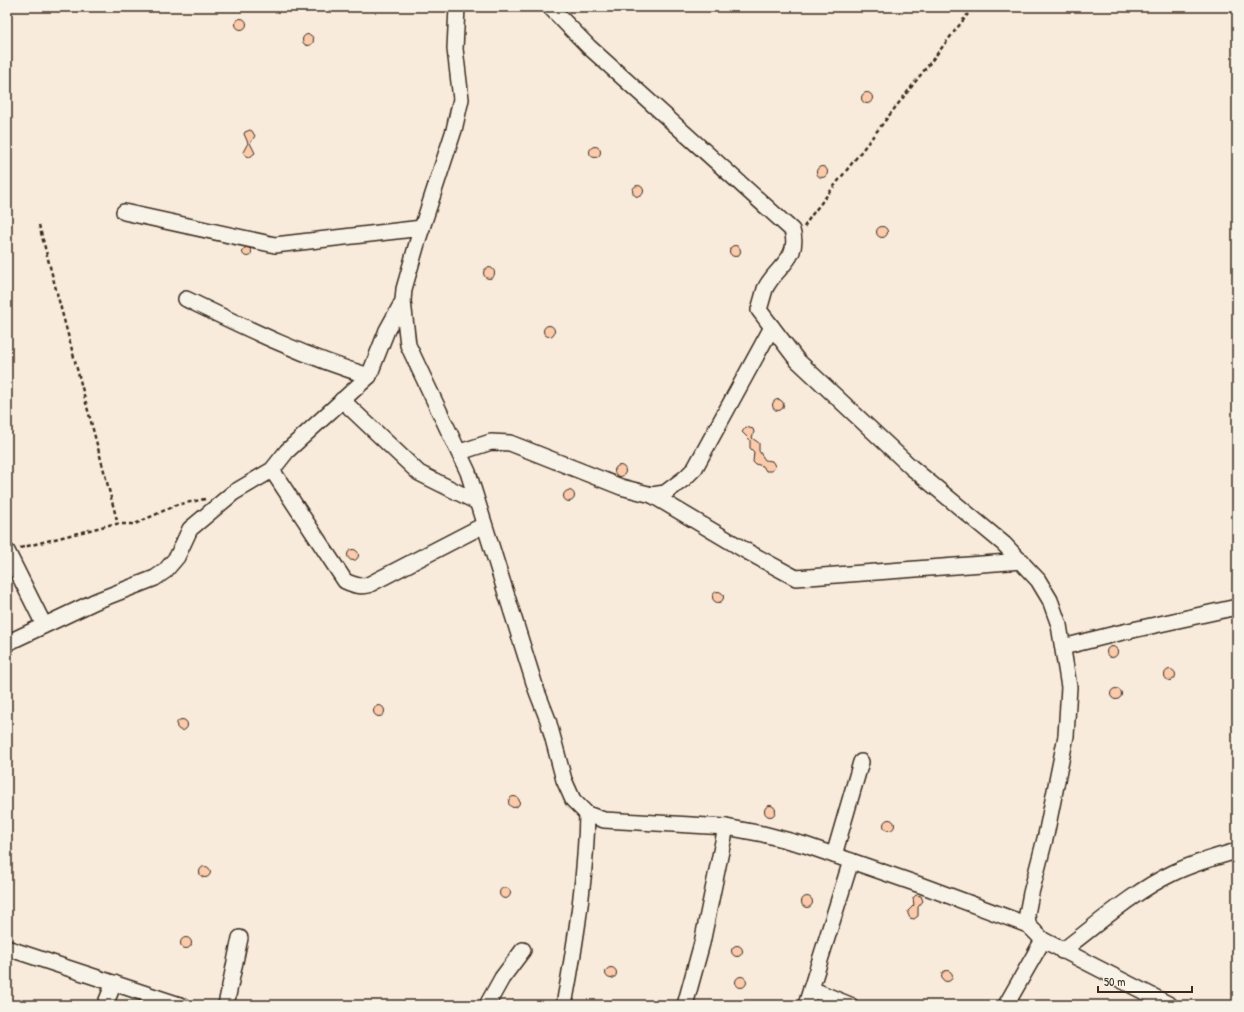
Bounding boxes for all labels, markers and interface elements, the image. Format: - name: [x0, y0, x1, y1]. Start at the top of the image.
- scale bar: [1098, 968, 1192, 994]
- text: 50 m: [1104, 973, 1125, 990]

